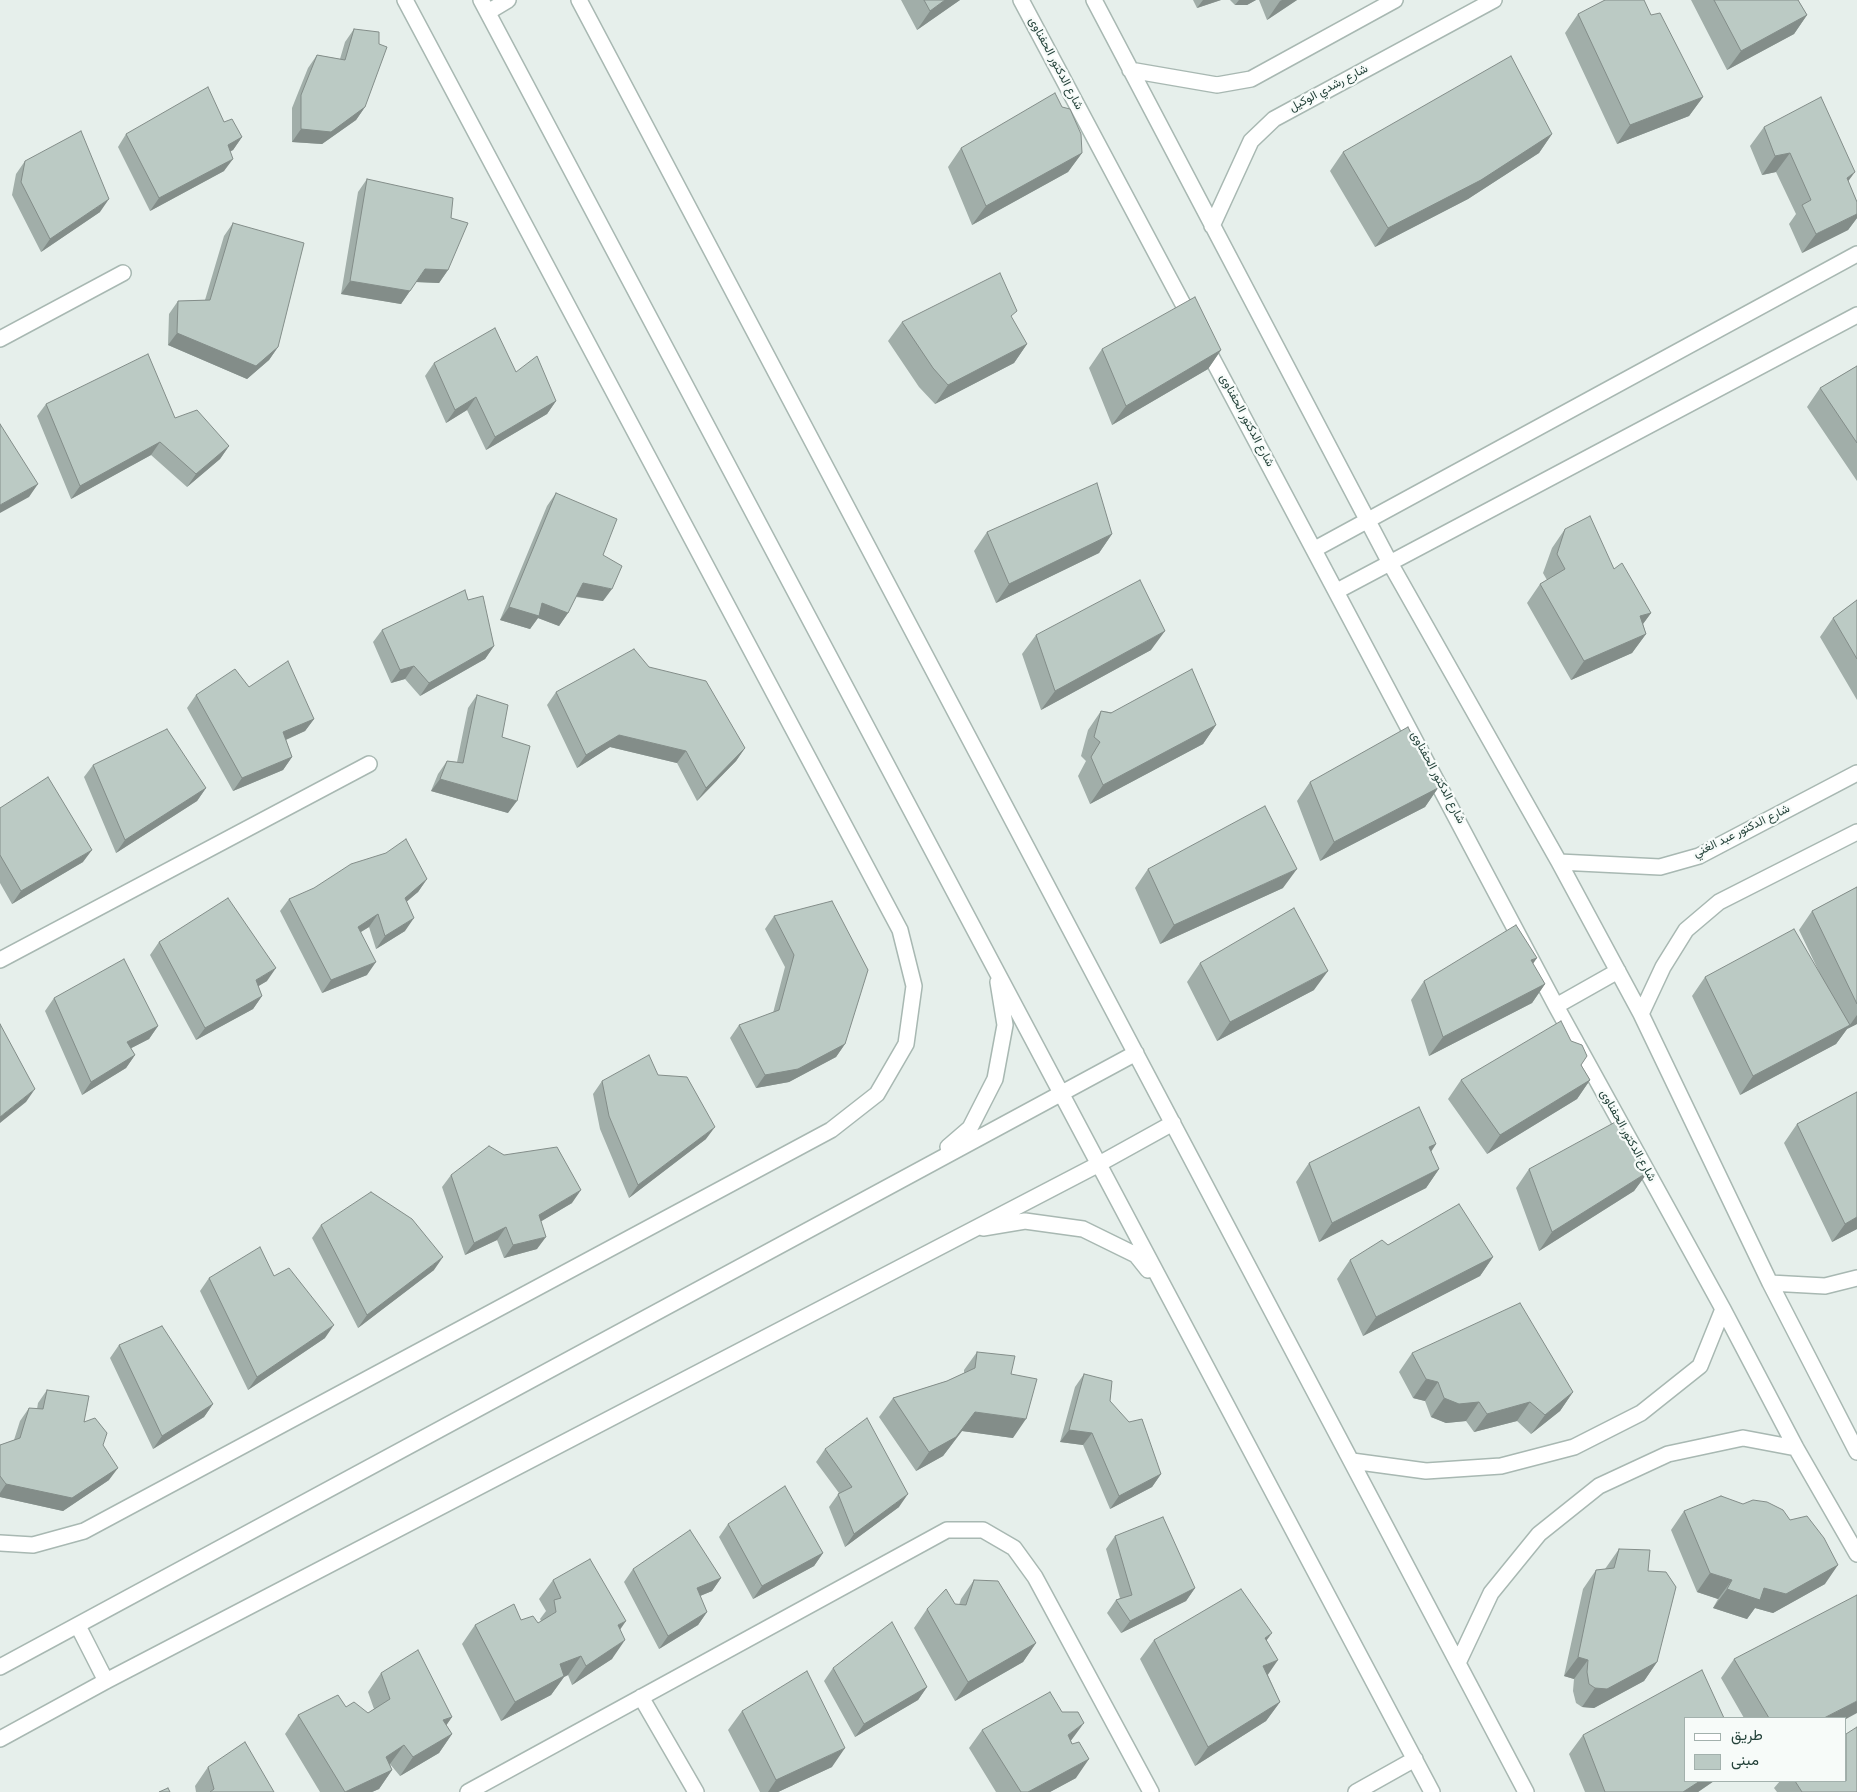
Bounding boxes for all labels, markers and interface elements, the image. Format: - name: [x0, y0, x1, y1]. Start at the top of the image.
- street label: شارع الدكتور الحفناوى: [1025, 15, 1085, 113]
- street label: شارع رشدي الوكيل: [1287, 62, 1371, 116]
- street label: شارع الدكتور الحفناوى: [1216, 372, 1276, 470]
- street label: شارع الدكتور الحفناوى: [1407, 729, 1467, 827]
- street label: شارع الدكتور عبد الغني: [1691, 802, 1793, 862]
- street label: شارع الدكتور الحفناوى: [1596, 1088, 1658, 1184]
- legend: [1684, 1717, 1847, 1782]
- text: طريق: [1731, 1727, 1763, 1746]
- text: مبنى: [1731, 1752, 1759, 1771]

